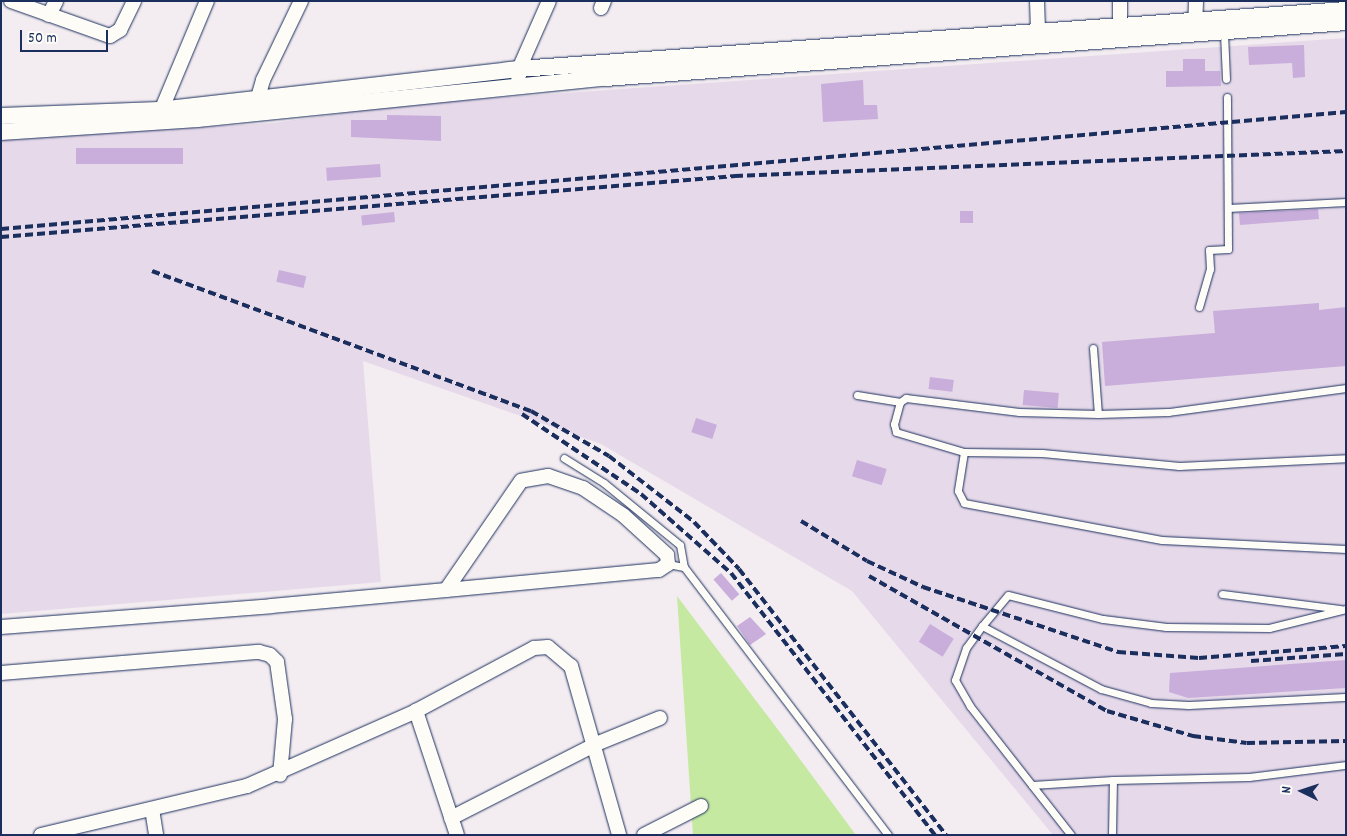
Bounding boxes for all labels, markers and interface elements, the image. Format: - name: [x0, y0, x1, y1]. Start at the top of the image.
- scale bar: [22, 20, 110, 52]
- text: 50 m: [28, 28, 57, 50]
- north arrow: [1277, 766, 1327, 816]
- text: N: [1277, 786, 1297, 794]

